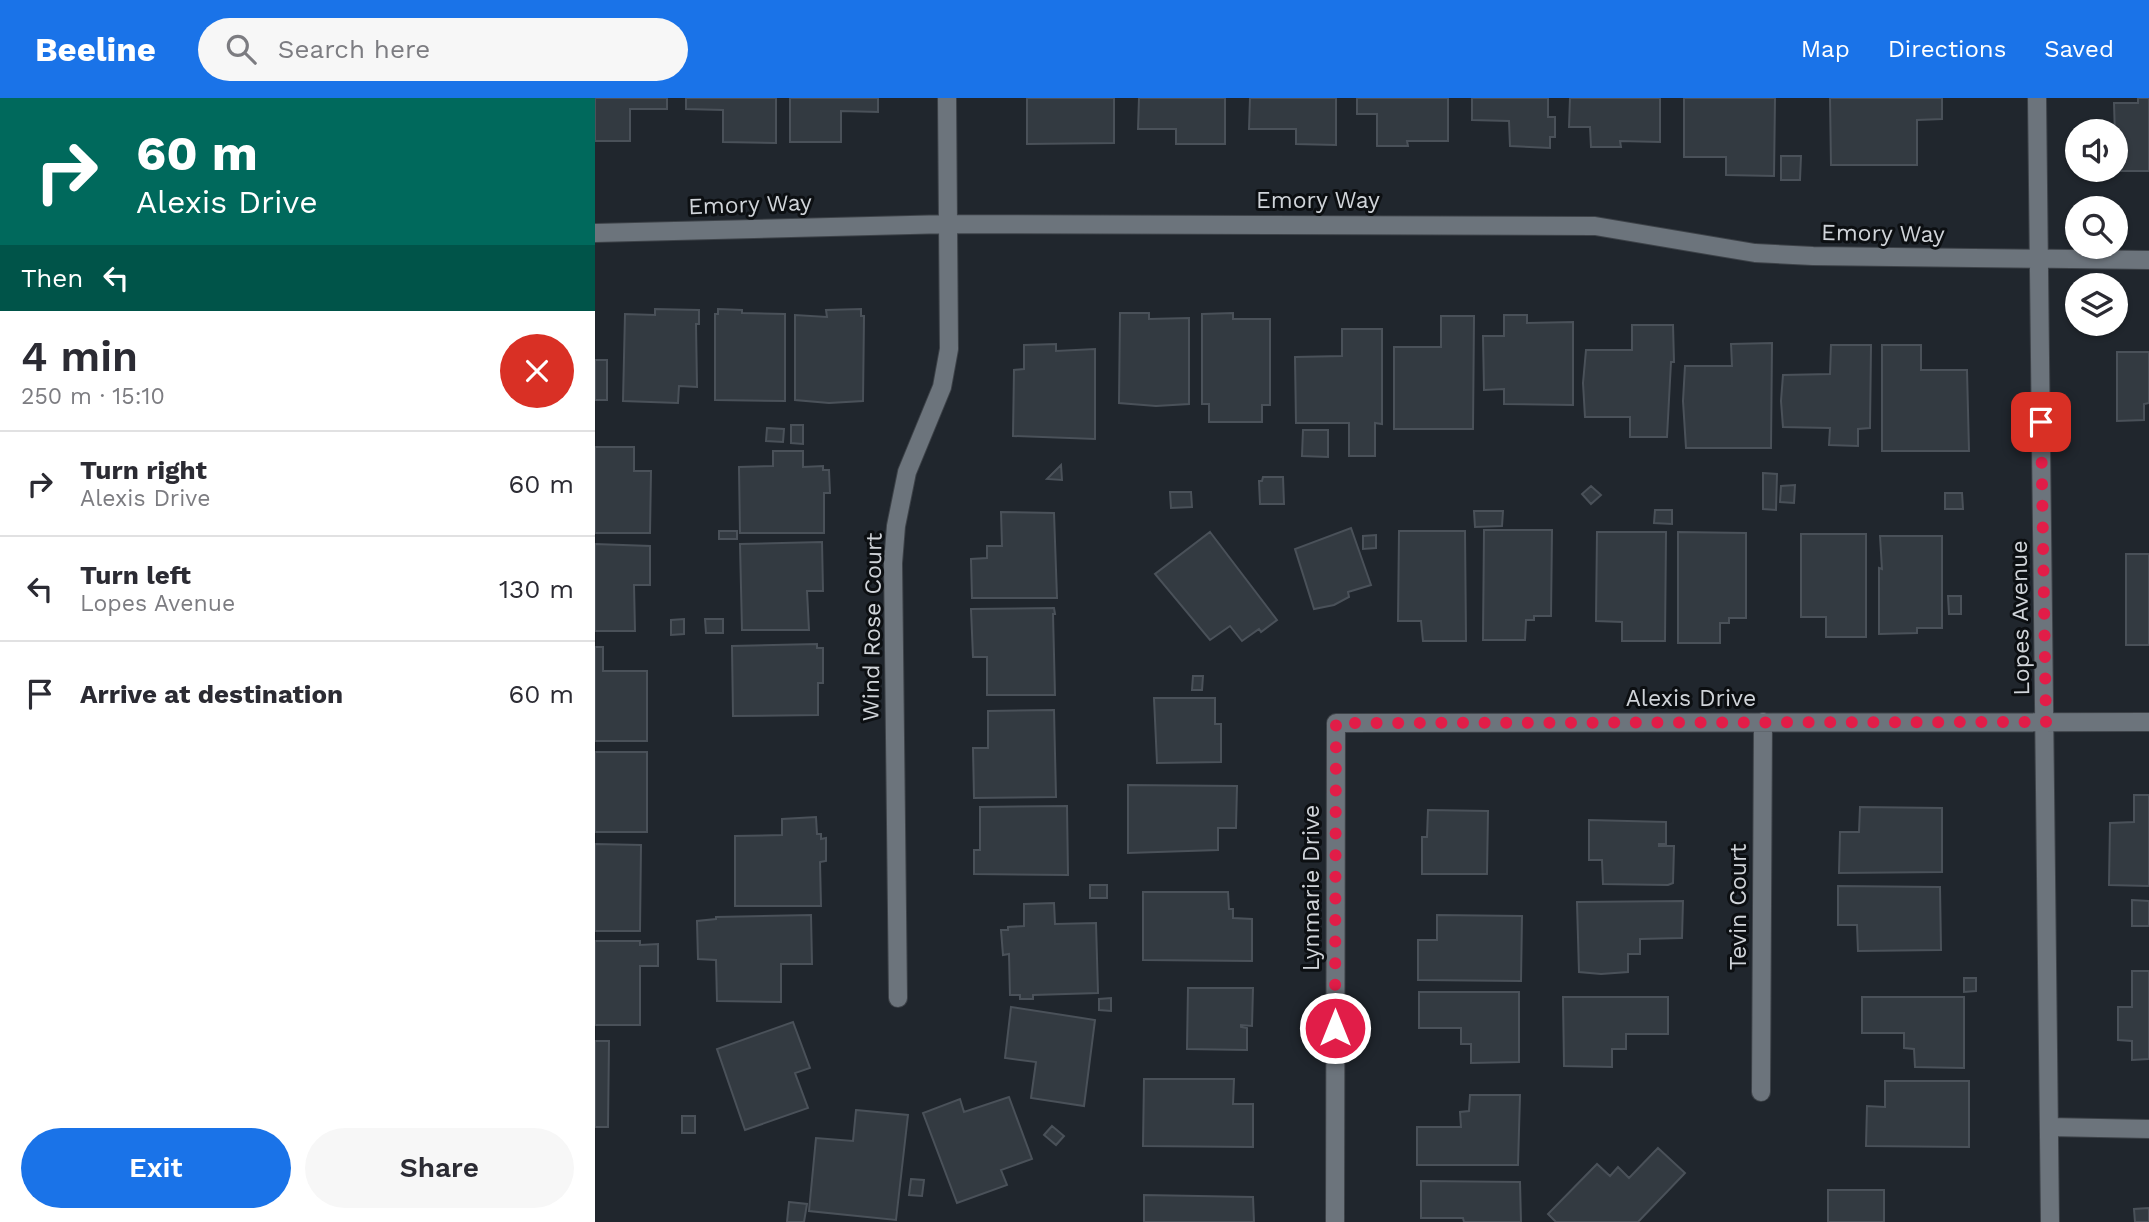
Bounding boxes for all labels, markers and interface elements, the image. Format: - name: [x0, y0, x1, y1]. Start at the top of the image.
- search box: [198, 18, 688, 81]
- text: Beeline: [35, 30, 156, 69]
- icon: search: [222, 30, 260, 68]
- text: Search here: [278, 34, 430, 64]
- text: Map: [1801, 35, 1850, 63]
- text: Directions: [1888, 35, 2006, 63]
- text: Saved: [2044, 35, 2114, 63]
- map controls: [2065, 119, 2128, 336]
- button: sound: [2065, 119, 2128, 182]
- text: 60 m: [136, 124, 258, 182]
- icon: right: [21, 126, 112, 217]
- text: Alexis Drive: [136, 183, 318, 221]
- street label: Emory Way: [1256, 187, 1380, 214]
- street label: Emory Way: [688, 189, 812, 220]
- button: search: [2065, 196, 2128, 259]
- street label: Emory Way: [1821, 219, 1945, 248]
- icon: left: [97, 259, 135, 297]
- text: Then: [21, 263, 83, 293]
- button: layers: [2065, 273, 2128, 336]
- text: 4 min: [21, 332, 138, 381]
- button: close: [500, 334, 574, 408]
- text: 250 m · 15:10: [21, 383, 165, 410]
- pin: [2011, 392, 2071, 452]
- icon: arrive: [2022, 403, 2060, 441]
- text: Turn right: [80, 455, 207, 485]
- icon: right: [21, 465, 59, 503]
- text: 60 m: [508, 469, 574, 499]
- text: Alexis Drive: [80, 485, 211, 512]
- street label: Wind Rose Court: [857, 532, 888, 722]
- street label: Lopes Avenue: [2006, 540, 2035, 696]
- text: Turn left: [80, 560, 191, 590]
- icon: left: [21, 570, 59, 608]
- text: 130 m: [499, 574, 574, 604]
- text: Lopes Avenue: [80, 590, 235, 617]
- icon: arrive: [21, 675, 59, 713]
- text: Arrive at destination: [80, 679, 343, 709]
- text: 60 m: [508, 679, 574, 709]
- street label: Alexis Drive: [1626, 685, 1756, 712]
- street label: Lynmarie Drive: [1298, 805, 1325, 971]
- street label: Tevin Court: [1725, 843, 1752, 970]
- position arrow: [1298, 991, 1372, 1065]
- button: Exit: [21, 1128, 291, 1208]
- button: Share: [305, 1128, 574, 1208]

